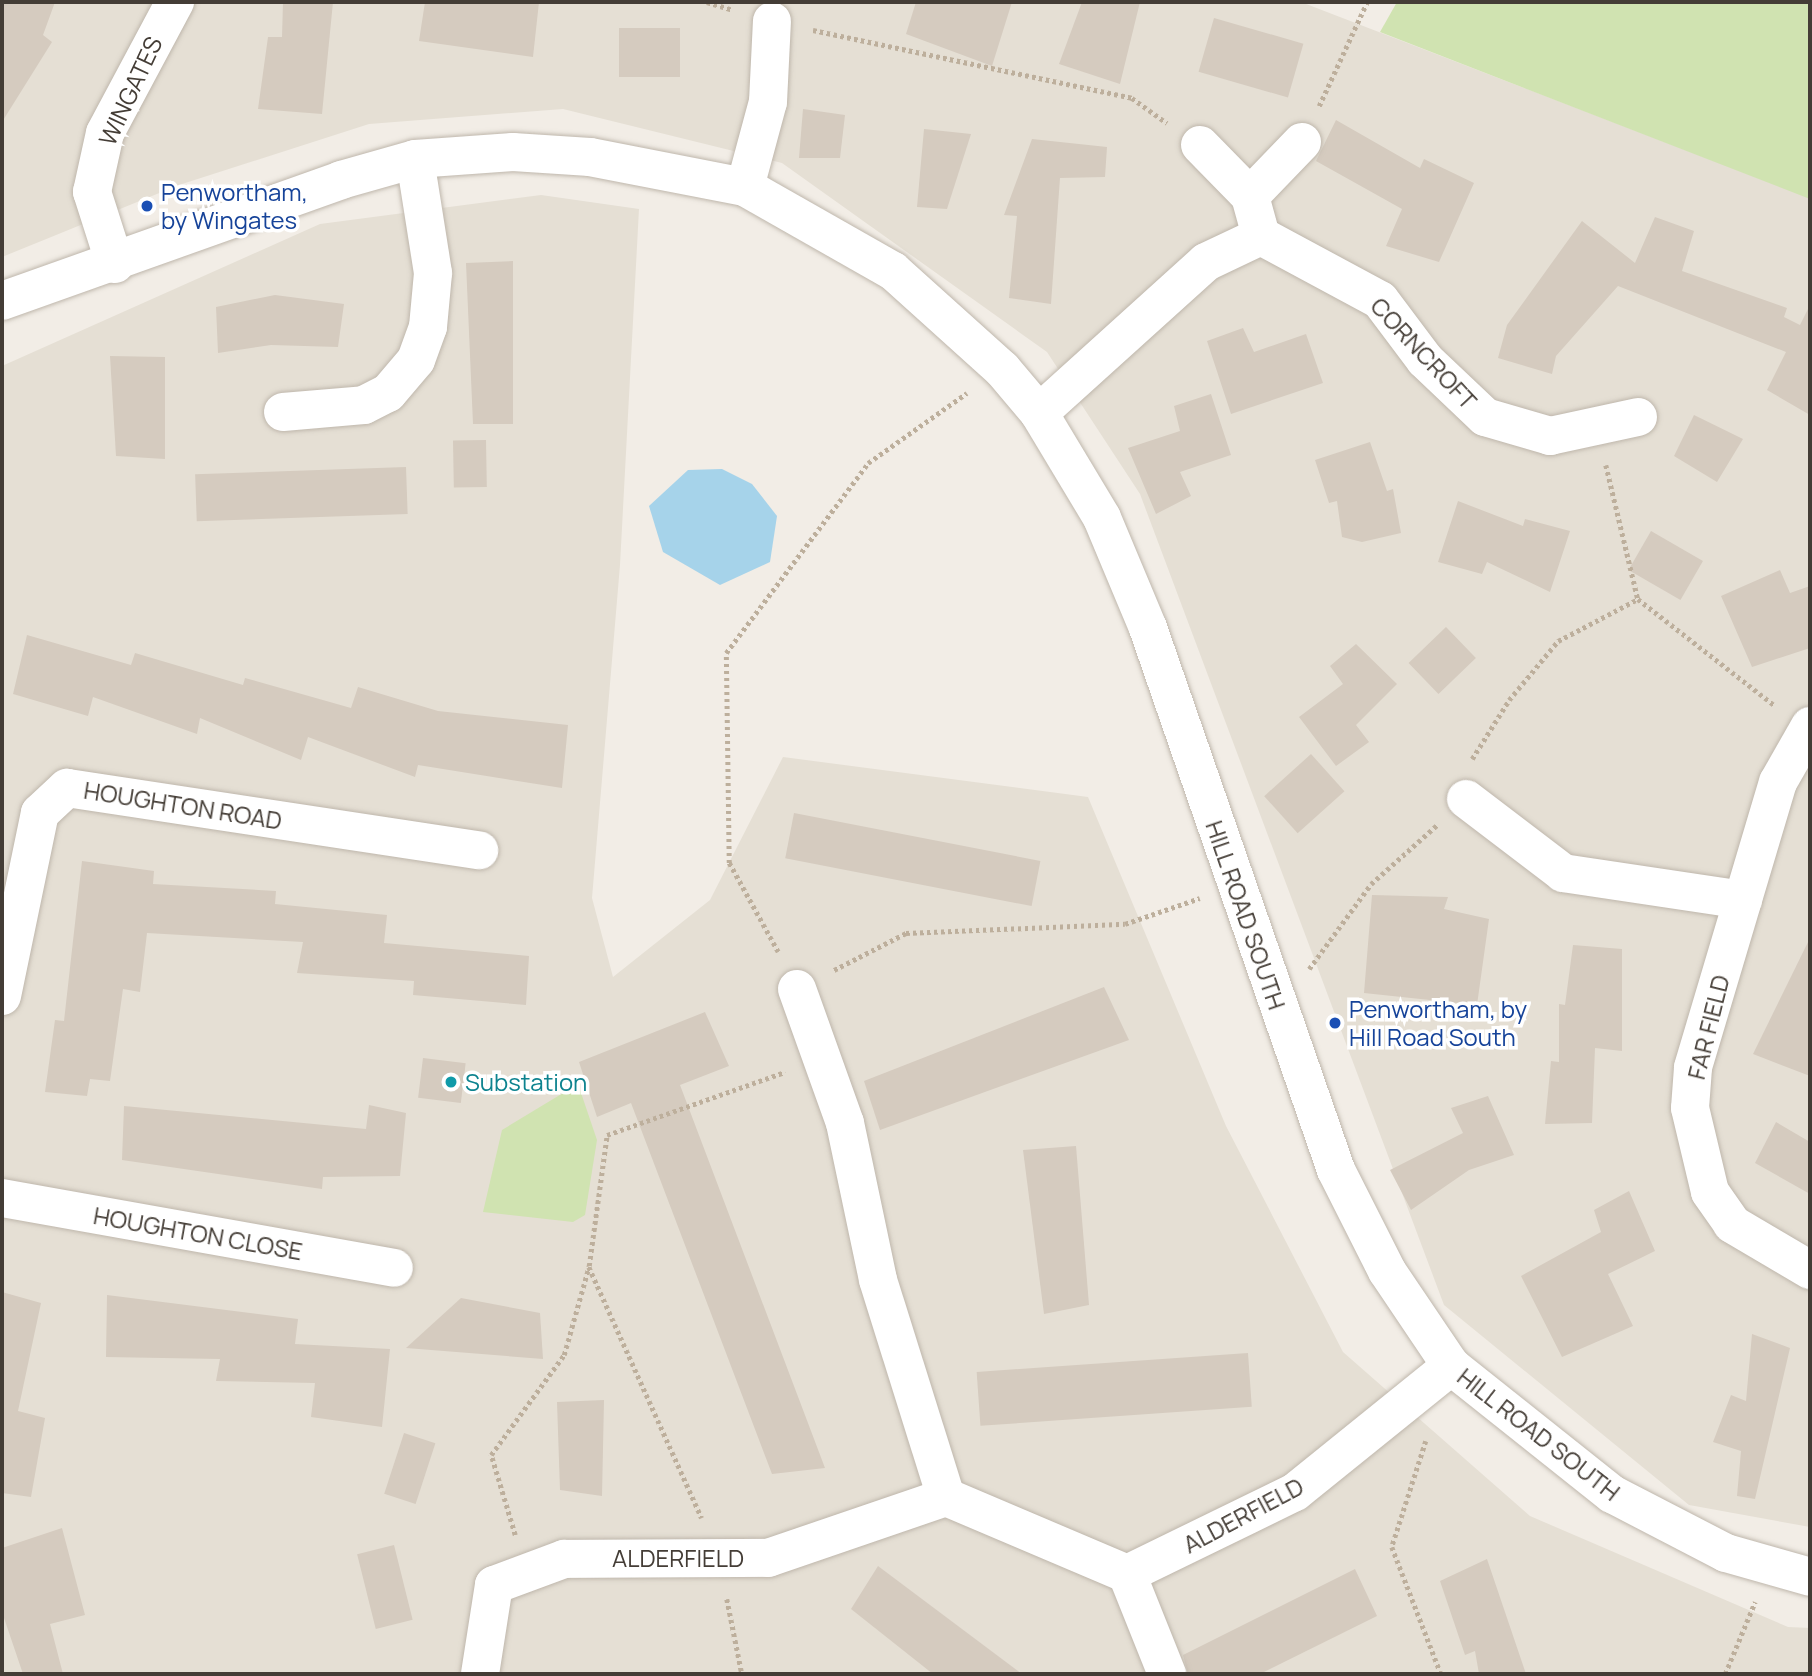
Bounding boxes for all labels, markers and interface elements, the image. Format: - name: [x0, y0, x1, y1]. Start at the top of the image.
- street label: WINGATES: [92, 32, 168, 150]
- place label: Penwortham, by Wingates: [161, 178, 308, 234]
- marker: Penwortham, by Wingates: [139, 198, 155, 214]
- street label: CORNCROFT: [1365, 291, 1483, 415]
- street label: HOUGHTON ROAD: [82, 775, 284, 835]
- street label: HILL ROAD SOUTH: [1200, 816, 1292, 1014]
- street label: FAR FIELD: [1681, 972, 1735, 1082]
- place label: Penwortham, by Hill Road South: [1349, 995, 1527, 1051]
- marker: Penwortham, by Hill Road South: [1327, 1015, 1343, 1031]
- place label: Substation: [465, 1068, 587, 1096]
- marker: Substation: [443, 1074, 459, 1090]
- street label: HOUGHTON CLOSE: [91, 1200, 305, 1266]
- street label: HILL ROAD SOUTH: [1452, 1361, 1626, 1507]
- street label: ALDERFIELD: [1178, 1471, 1308, 1559]
- street label: ALDERFIELD: [612, 1544, 744, 1572]

